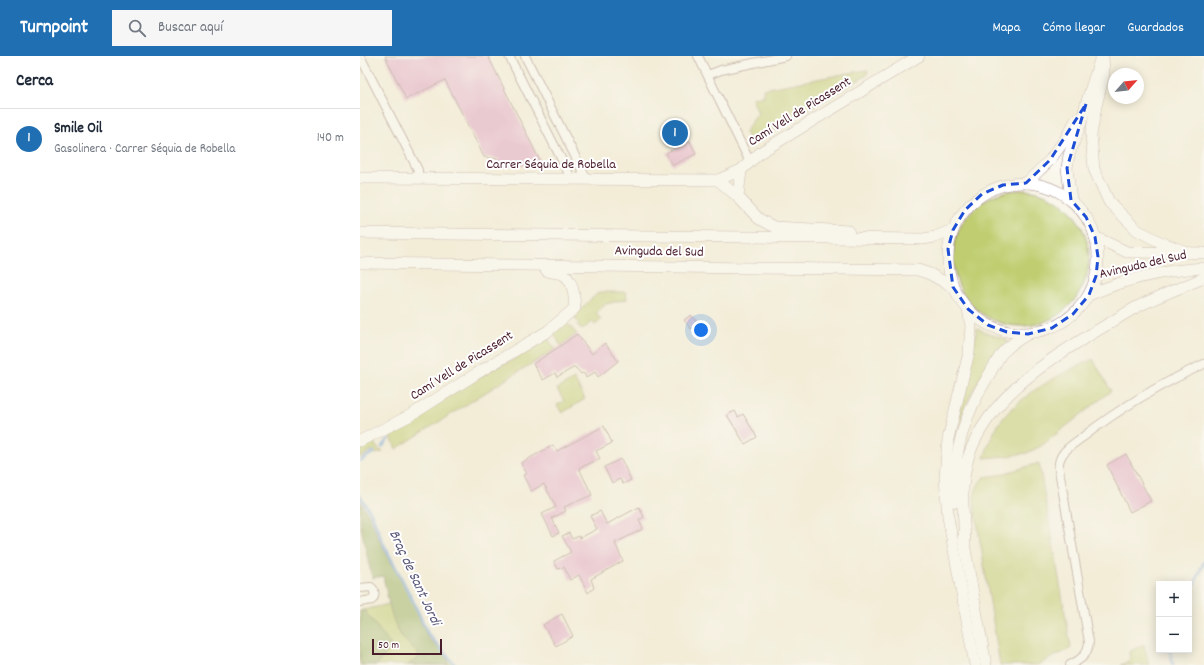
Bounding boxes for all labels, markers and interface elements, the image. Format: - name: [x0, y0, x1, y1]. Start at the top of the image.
- search box: [112, 10, 392, 46]
- text: Turnpoint: [20, 15, 88, 42]
- icon: search: [126, 17, 148, 39]
- text: Buscar aquí: [158, 17, 223, 39]
- text: Mapa: [993, 18, 1020, 38]
- text: Cómo llegar: [1042, 18, 1105, 38]
- text: Guardados: [1127, 18, 1184, 38]
- north arrow: [1108, 68, 1144, 104]
- text: Cerca: [16, 70, 53, 94]
- street label: Camí Vell de Picassent: [745, 72, 855, 152]
- text: Smile Oil: [54, 118, 102, 140]
- pin: 1: [662, 118, 688, 148]
- text: 1: [28, 129, 30, 148]
- text: 140 m: [317, 129, 344, 148]
- text: Gasolinera · Carrer Séquia de Robella: [54, 140, 235, 159]
- street label: Carrer Séquia de Robella: [486, 155, 616, 175]
- street label: Avinguda del Sud: [614, 241, 704, 263]
- street label: Avinguda del Sud: [1097, 245, 1189, 285]
- your location: [691, 320, 711, 340]
- street label: Camí Vell de Picassent: [407, 326, 517, 406]
- water label: Braç de Sant Jordi: [382, 527, 447, 631]
- map controls: [1156, 581, 1192, 653]
- button: +: [1156, 581, 1192, 617]
- button: −: [1156, 617, 1192, 653]
- scale bar: [372, 637, 442, 656]
- text: 50 m: [378, 638, 399, 654]

